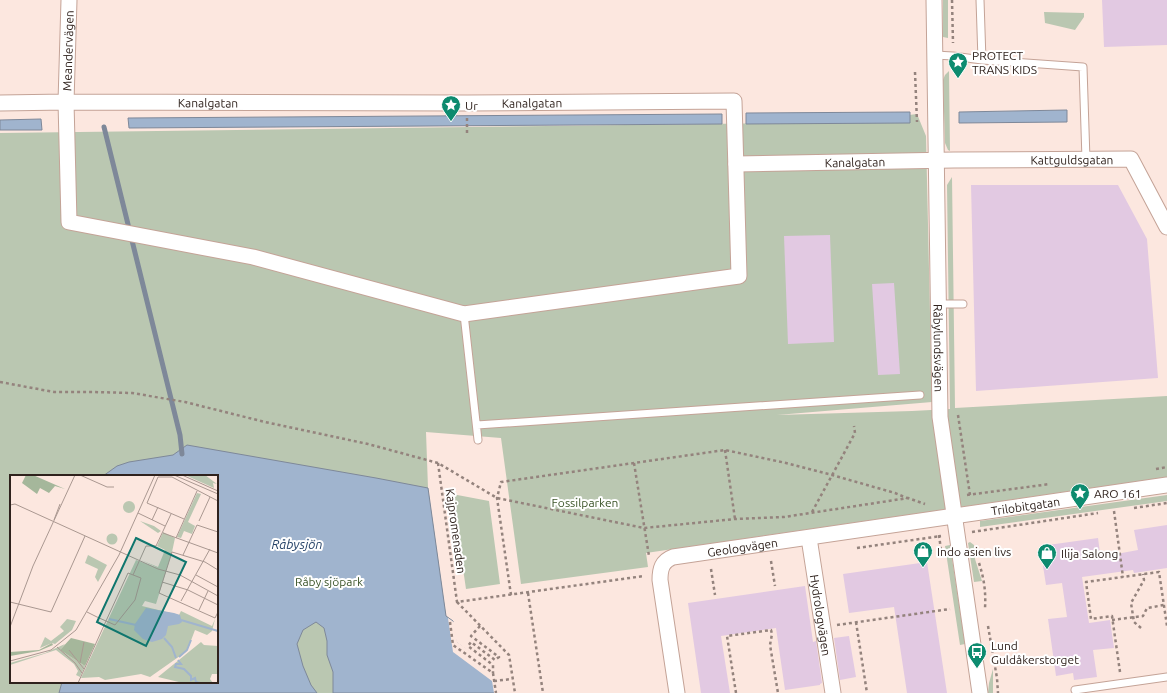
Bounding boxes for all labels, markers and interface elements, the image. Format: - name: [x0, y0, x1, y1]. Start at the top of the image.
- street label: Meandervägen: [60, 10, 75, 91]
- place label: PROTECT TRANS KIDS: [972, 49, 1037, 76]
- place icon: PROTECT TRANS KIDS: [947, 51, 969, 79]
- place icon: Ur: [440, 94, 462, 122]
- street label: Kanalgatan: [178, 96, 238, 109]
- street label: Kanalgatan: [502, 96, 562, 109]
- place label: Ur: [465, 99, 478, 112]
- street label: Kattguldsgatan: [1030, 153, 1113, 166]
- street label: Kanalgatan: [825, 155, 885, 169]
- street label: Råbylundsvägen: [932, 304, 946, 392]
- inset map: [10, 475, 218, 683]
- place icon: ARO 161: [1069, 482, 1091, 510]
- place label: ARO 161: [1094, 487, 1142, 500]
- street label: Kajpromenaden: [444, 488, 468, 574]
- street label: Trilobitgatan: [990, 494, 1061, 517]
- park label: Fossilparken: [552, 496, 618, 509]
- street label: Geologvägen: [706, 535, 779, 558]
- water label: Råbysjön: [272, 537, 322, 551]
- shop icon: Indo asien livs: [912, 540, 934, 568]
- shop icon: Ilija Salong: [1036, 542, 1058, 570]
- place label: Indo asien livs: [937, 545, 1011, 558]
- place label: Ilija Salong: [1061, 547, 1118, 560]
- street label: Hydrologvägen: [808, 573, 834, 657]
- park label: Råby sjöpark: [295, 575, 363, 588]
- place label: Lund Guldåkerstorget: [991, 639, 1079, 666]
- bus stop icon: Lund Guldåkerstorget: [966, 641, 988, 669]

